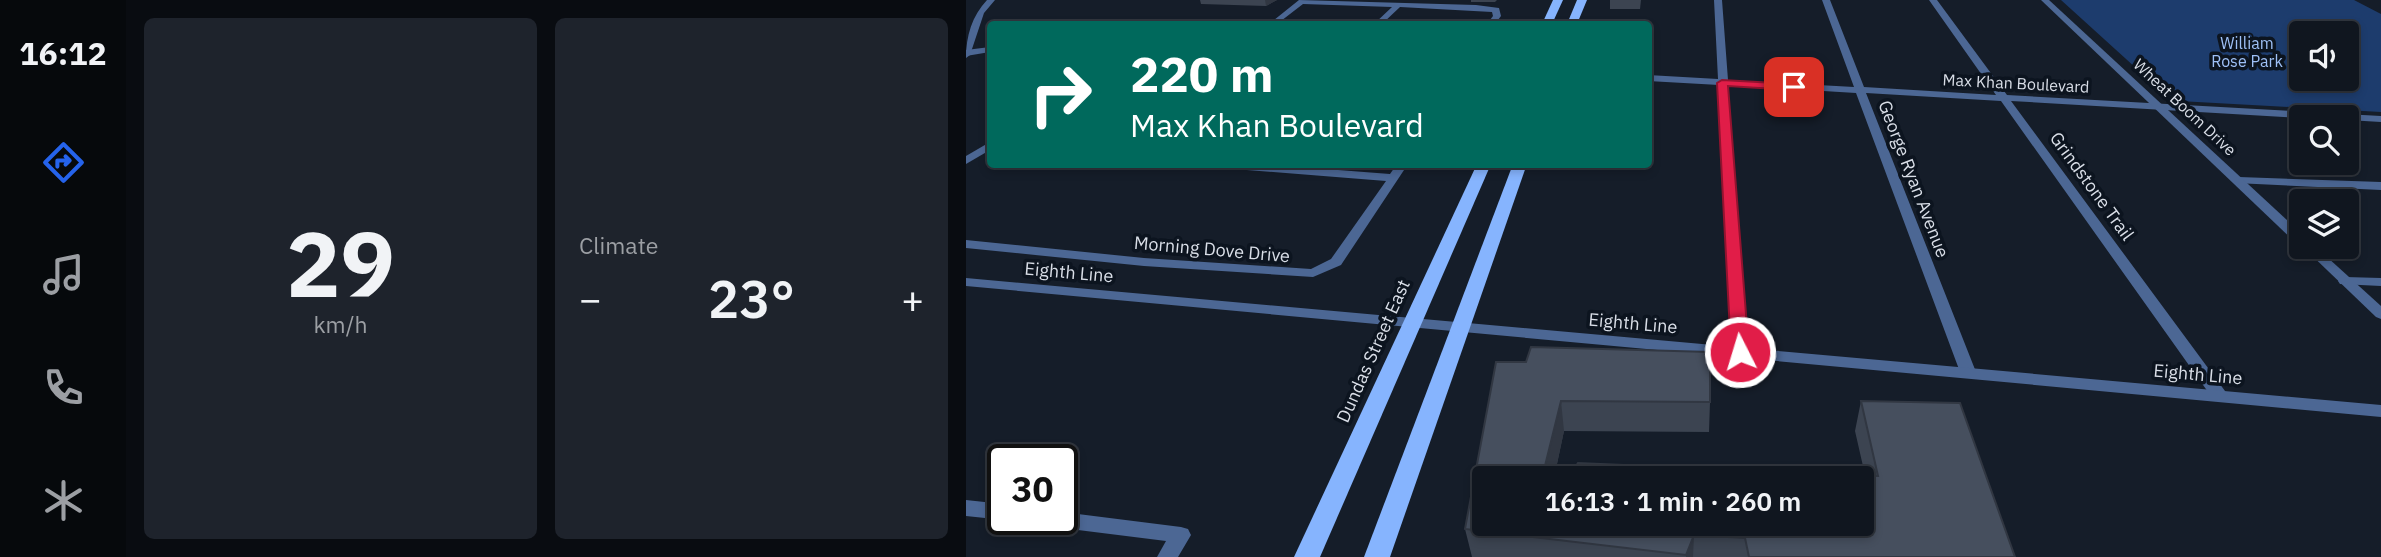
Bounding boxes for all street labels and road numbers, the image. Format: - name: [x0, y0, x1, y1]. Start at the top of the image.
- street label: Wheat Boom Drive: [2129, 54, 2241, 160]
- street label: Max Khan Boulevard: [1942, 69, 2090, 97]
- street label: George Ryan Avenue: [1873, 97, 1955, 261]
- street label: Grindstone Trail: [2045, 127, 2139, 245]
- street label: Morning Dove Drive: [1133, 231, 1291, 267]
- street label: Eighth Line: [1024, 257, 1115, 287]
- street label: Dundas Street East: [1331, 276, 1415, 426]
- street label: Eighth Line: [1588, 308, 1679, 338]
- street label: Eighth Line: [2153, 359, 2244, 389]

